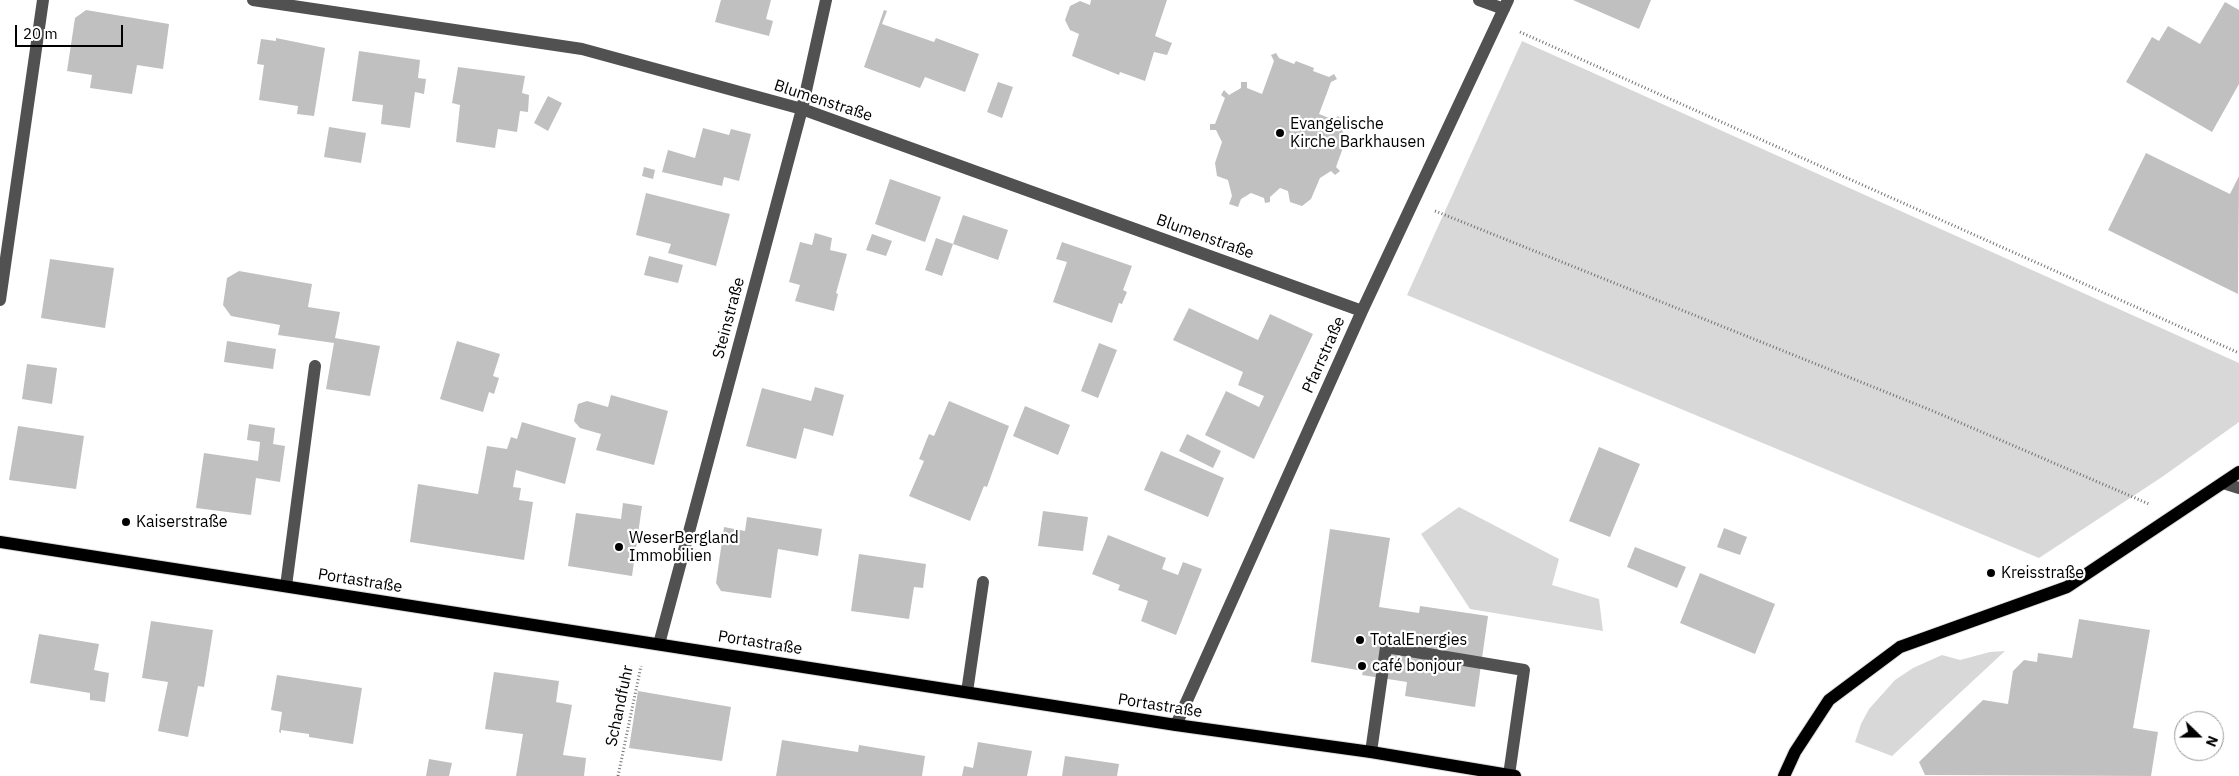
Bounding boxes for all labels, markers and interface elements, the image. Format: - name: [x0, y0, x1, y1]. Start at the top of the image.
- scale bar: [18, 15, 125, 47]
- text: 20 m: [23, 24, 58, 43]
- street label: Blumenstraße: [771, 76, 875, 126]
- place label: Evangelische Kirche Barkhausen: [1290, 114, 1425, 152]
- marker: Evangelische Kirche Barkhausen: [1274, 127, 1286, 139]
- street label: Blumenstraße: [1154, 210, 1256, 264]
- street label: Steinstraße: [709, 275, 749, 361]
- street label: Pfarrstraße: [1299, 314, 1349, 396]
- place label: Kaiserstraße: [136, 512, 228, 532]
- marker: Kaiserstraße: [120, 516, 132, 528]
- place label: WeserBergland Immobilien: [629, 528, 739, 566]
- marker: WeserBergland Immobilien: [613, 541, 625, 553]
- place label: Kreisstraße: [2001, 563, 2084, 583]
- street label: Portastraße: [316, 565, 404, 597]
- marker: Kreisstraße: [1985, 567, 1997, 579]
- street label: Portastraße: [716, 627, 804, 659]
- place label: TotalEnergies: [1370, 630, 1467, 650]
- marker: TotalEnergies: [1354, 634, 1366, 646]
- place label: café bonjour: [1372, 656, 1462, 676]
- marker: café bonjour: [1356, 660, 1368, 672]
- street label: Schandfuhr: [602, 664, 638, 748]
- street label: Portastraße: [1116, 690, 1204, 722]
- north arrow: [2174, 711, 2224, 761]
- text: N: [2202, 733, 2222, 749]

